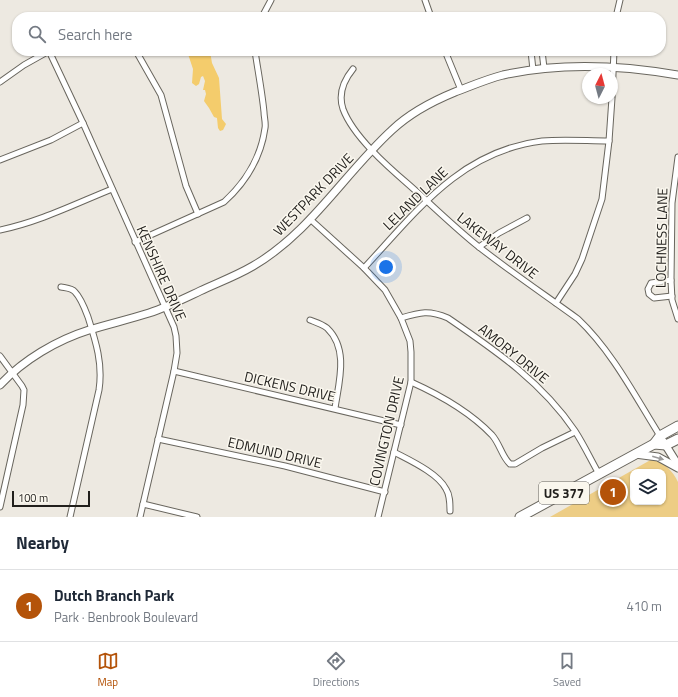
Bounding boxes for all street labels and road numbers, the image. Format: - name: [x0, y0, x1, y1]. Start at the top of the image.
- street label: WESTPARK DRIVE: [268, 148, 358, 240]
- street label: LELAND LANE: [378, 161, 452, 234]
- street label: LOCHNESS LANE: [650, 187, 672, 288]
- street label: LAKEWAY DRIVE: [453, 207, 543, 284]
- street label: KENSHIRE DRIVE: [132, 222, 192, 324]
- street label: AMORY DRIVE: [474, 318, 554, 388]
- street label: DICKENS DRIVE: [242, 365, 338, 407]
- street label: COVINGTON DRIVE: [363, 374, 409, 488]
- street label: EDMUND DRIVE: [226, 431, 324, 473]
- road number: US 377: [539, 482, 589, 504]

